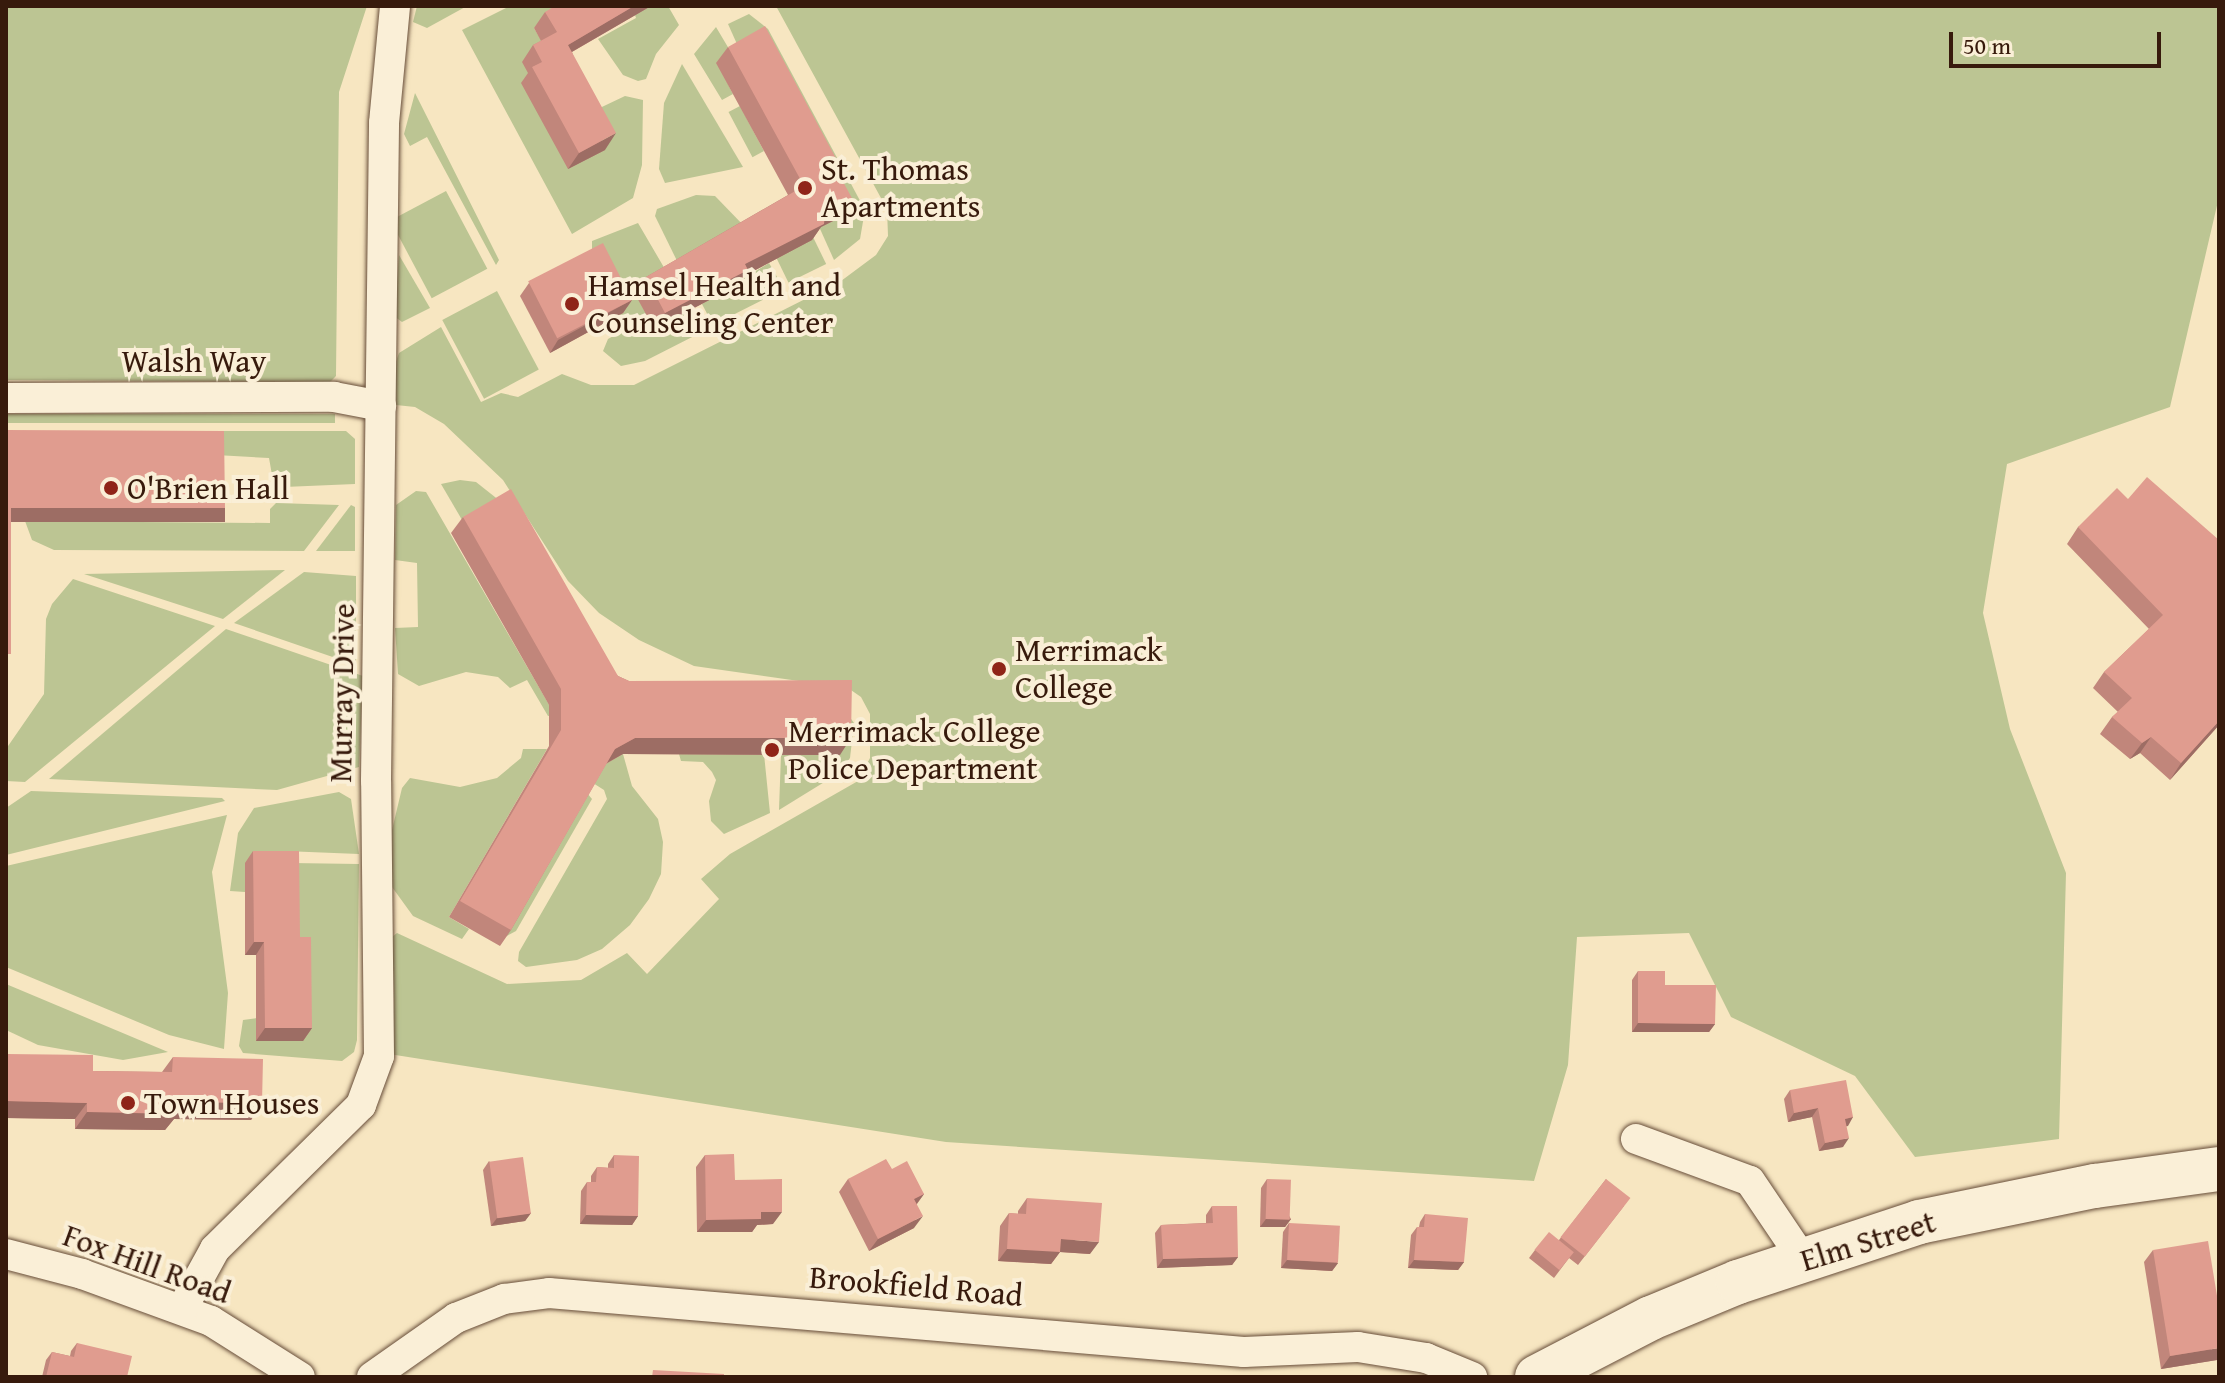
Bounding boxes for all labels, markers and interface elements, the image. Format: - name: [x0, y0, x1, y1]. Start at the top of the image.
- scale bar: [1953, 16, 2165, 66]
- text: 50 m: [1963, 28, 2011, 63]
- place label: St. Thomas Apartments: [821, 151, 980, 226]
- marker: St. Thomas Apartments: [796, 179, 814, 197]
- place label: Hamsel Health and Counseling Center: [588, 267, 841, 342]
- marker: Hamsel Health and Counseling Center: [563, 295, 581, 313]
- street label: Walsh Way: [122, 342, 266, 380]
- place label: O'Brien Hall: [127, 469, 289, 507]
- marker: O'Brien Hall: [102, 479, 120, 497]
- street label: Murray Drive: [321, 603, 363, 783]
- place label: Merrimack College: [1015, 632, 1163, 707]
- marker: Merrimack College: [990, 660, 1008, 678]
- place label: Merrimack College Police Department: [788, 713, 1041, 788]
- marker: Merrimack College Police Department: [763, 741, 781, 759]
- place label: Town Houses: [144, 1084, 320, 1122]
- marker: Town Houses: [119, 1094, 137, 1112]
- street label: Elm Street: [1796, 1202, 1940, 1280]
- street label: Fox Hill Road: [58, 1216, 236, 1312]
- street label: Brookfield Road: [808, 1258, 1024, 1314]

